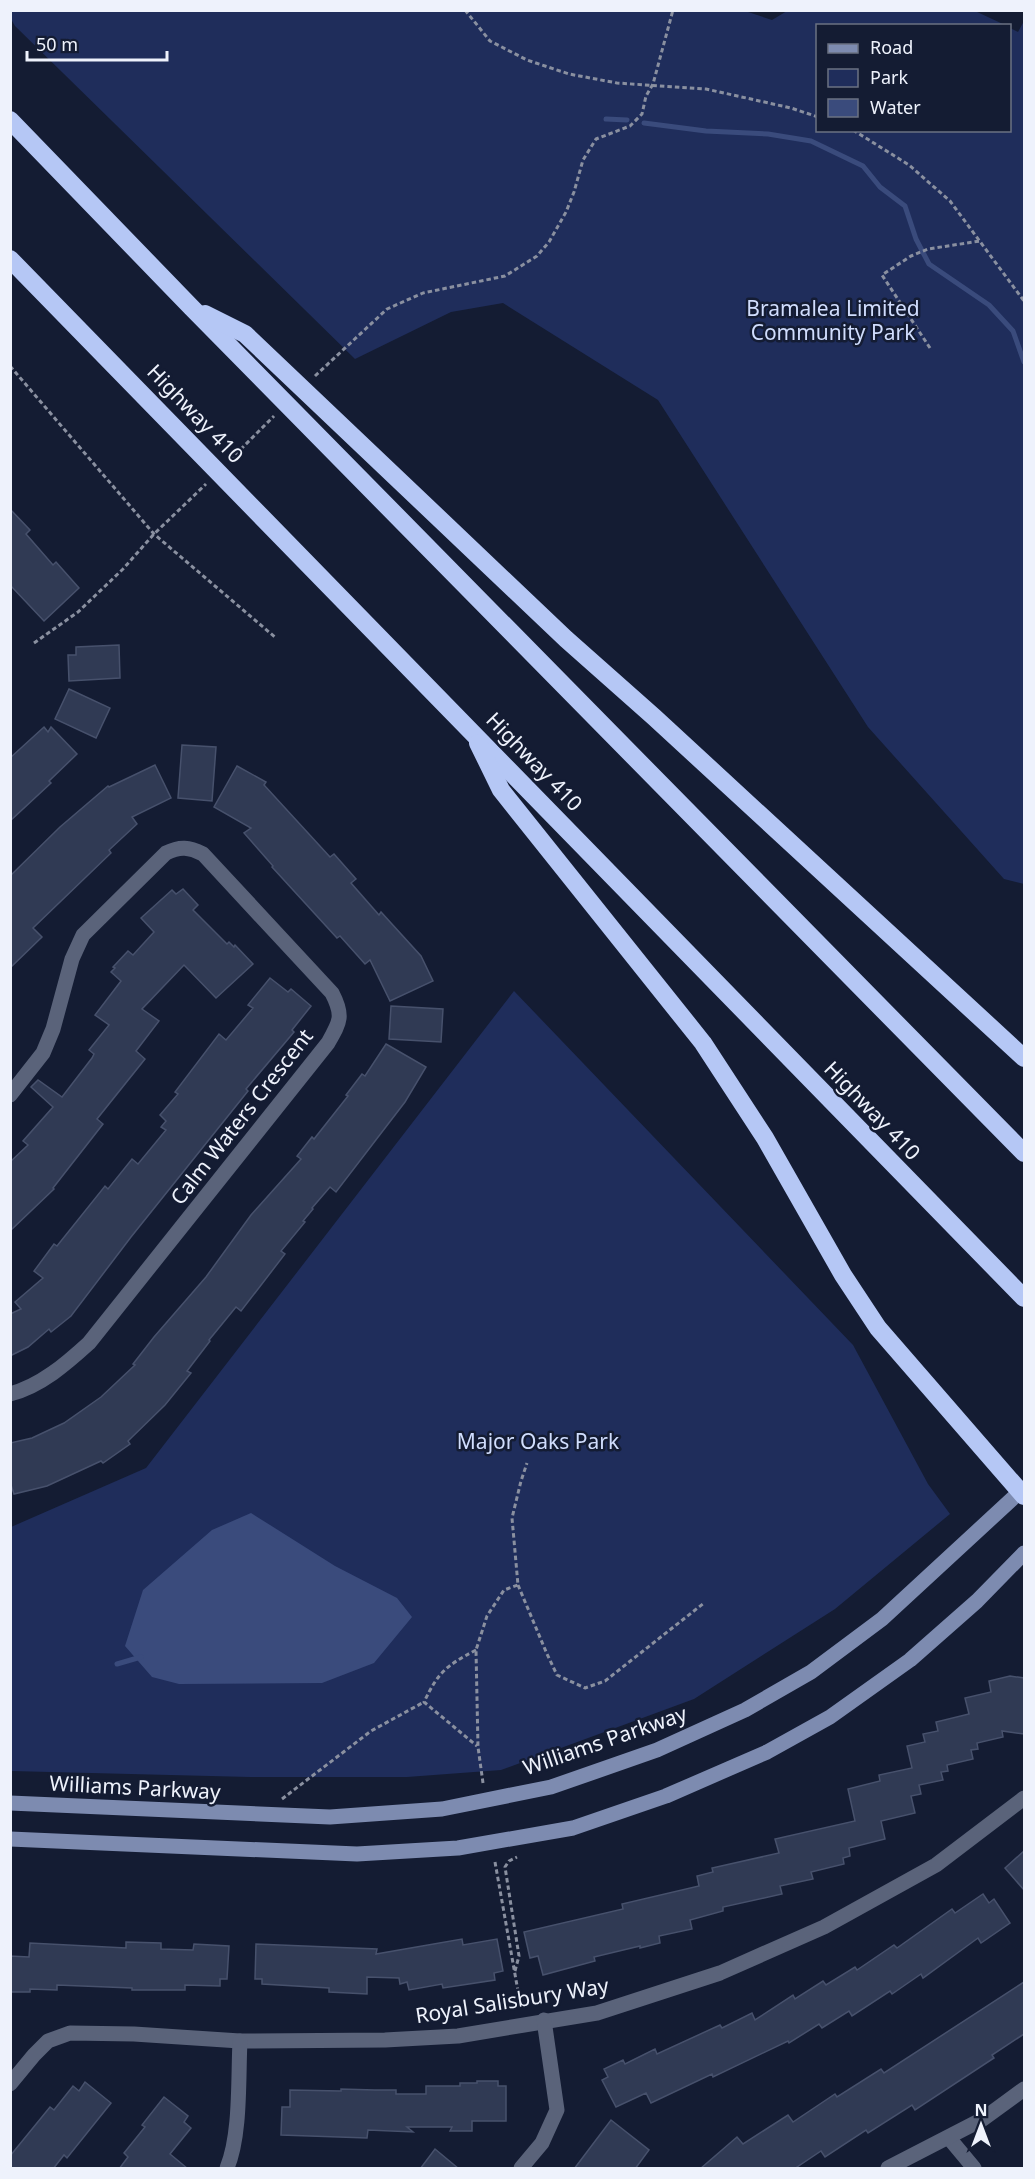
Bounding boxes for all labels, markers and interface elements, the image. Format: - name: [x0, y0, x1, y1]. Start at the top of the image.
- scale bar: [27, 24, 166, 62]
- legend: [816, 24, 1011, 132]
- text: 50 m: [36, 32, 78, 56]
- text: Road: [870, 35, 913, 59]
- text: Park: [870, 65, 908, 89]
- text: Water: [870, 95, 921, 119]
- park label: Bramalea Limited Community Park: [746, 294, 920, 346]
- street label: Highway 410: [141, 358, 250, 469]
- street label: Highway 410: [480, 706, 589, 817]
- street label: Calm Waters Crescent: [164, 1022, 319, 1210]
- street label: Highway 410: [818, 1055, 927, 1166]
- park label: Major Oaks Park: [457, 1427, 620, 1455]
- street label: Williams Parkway: [519, 1699, 691, 1781]
- street label: Williams Parkway: [49, 1769, 222, 1805]
- street label: Royal Salisbury Way: [413, 1971, 611, 2029]
- north arrow: [951, 2095, 1011, 2155]
- text: N: [974, 2099, 988, 2121]

